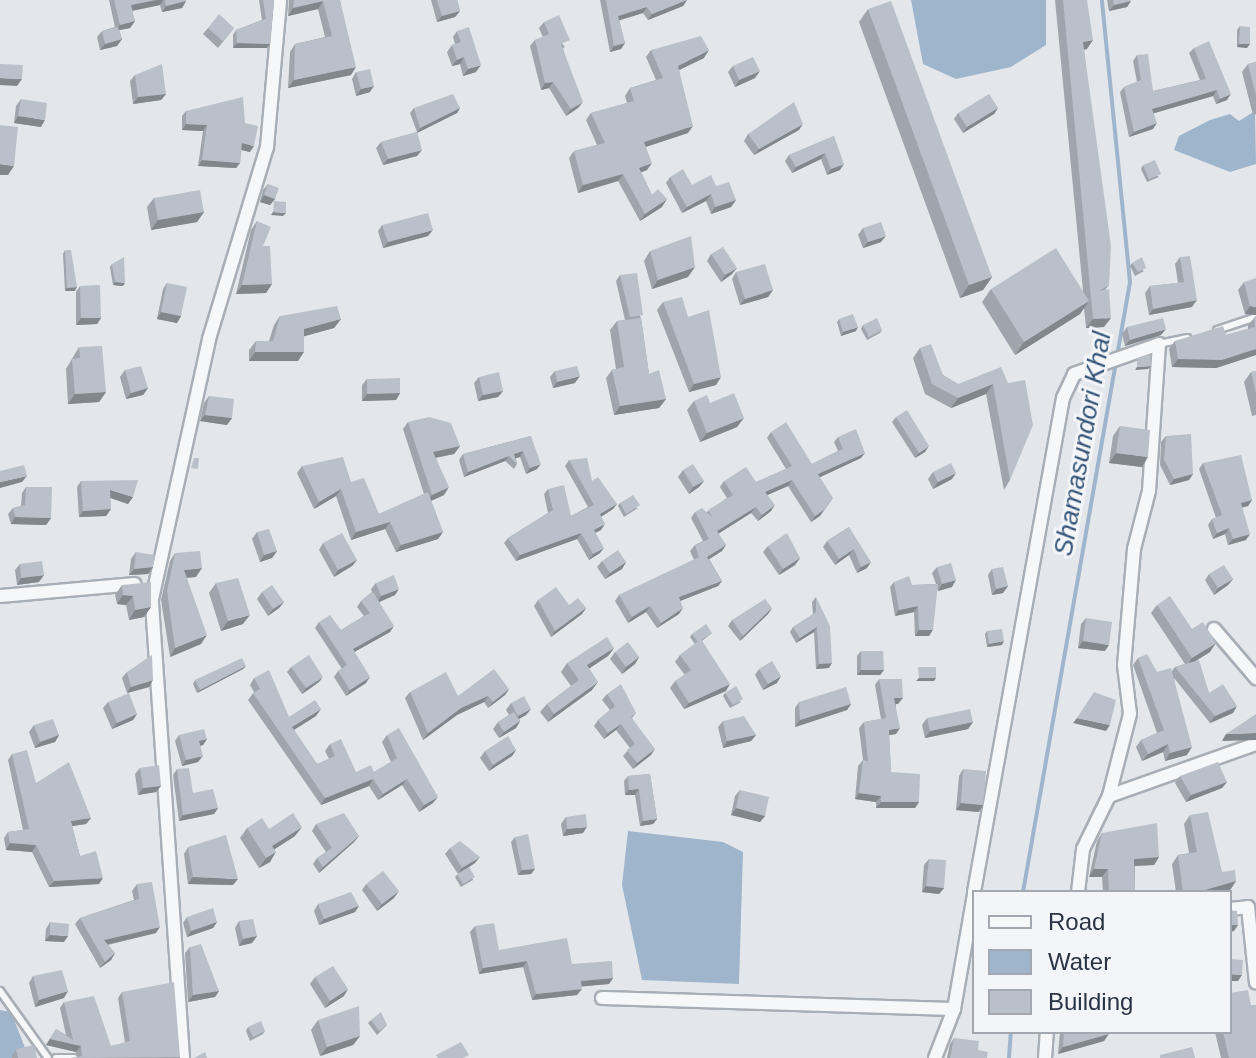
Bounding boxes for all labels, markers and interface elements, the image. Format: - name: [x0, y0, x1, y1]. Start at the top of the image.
- water label: Shamasundori Khal: [1048, 330, 1118, 558]
- legend: [972, 890, 1232, 1034]
- text: Road: [1048, 908, 1105, 935]
- text: Water: [1048, 948, 1111, 975]
- text: Building: [1048, 988, 1133, 1015]

